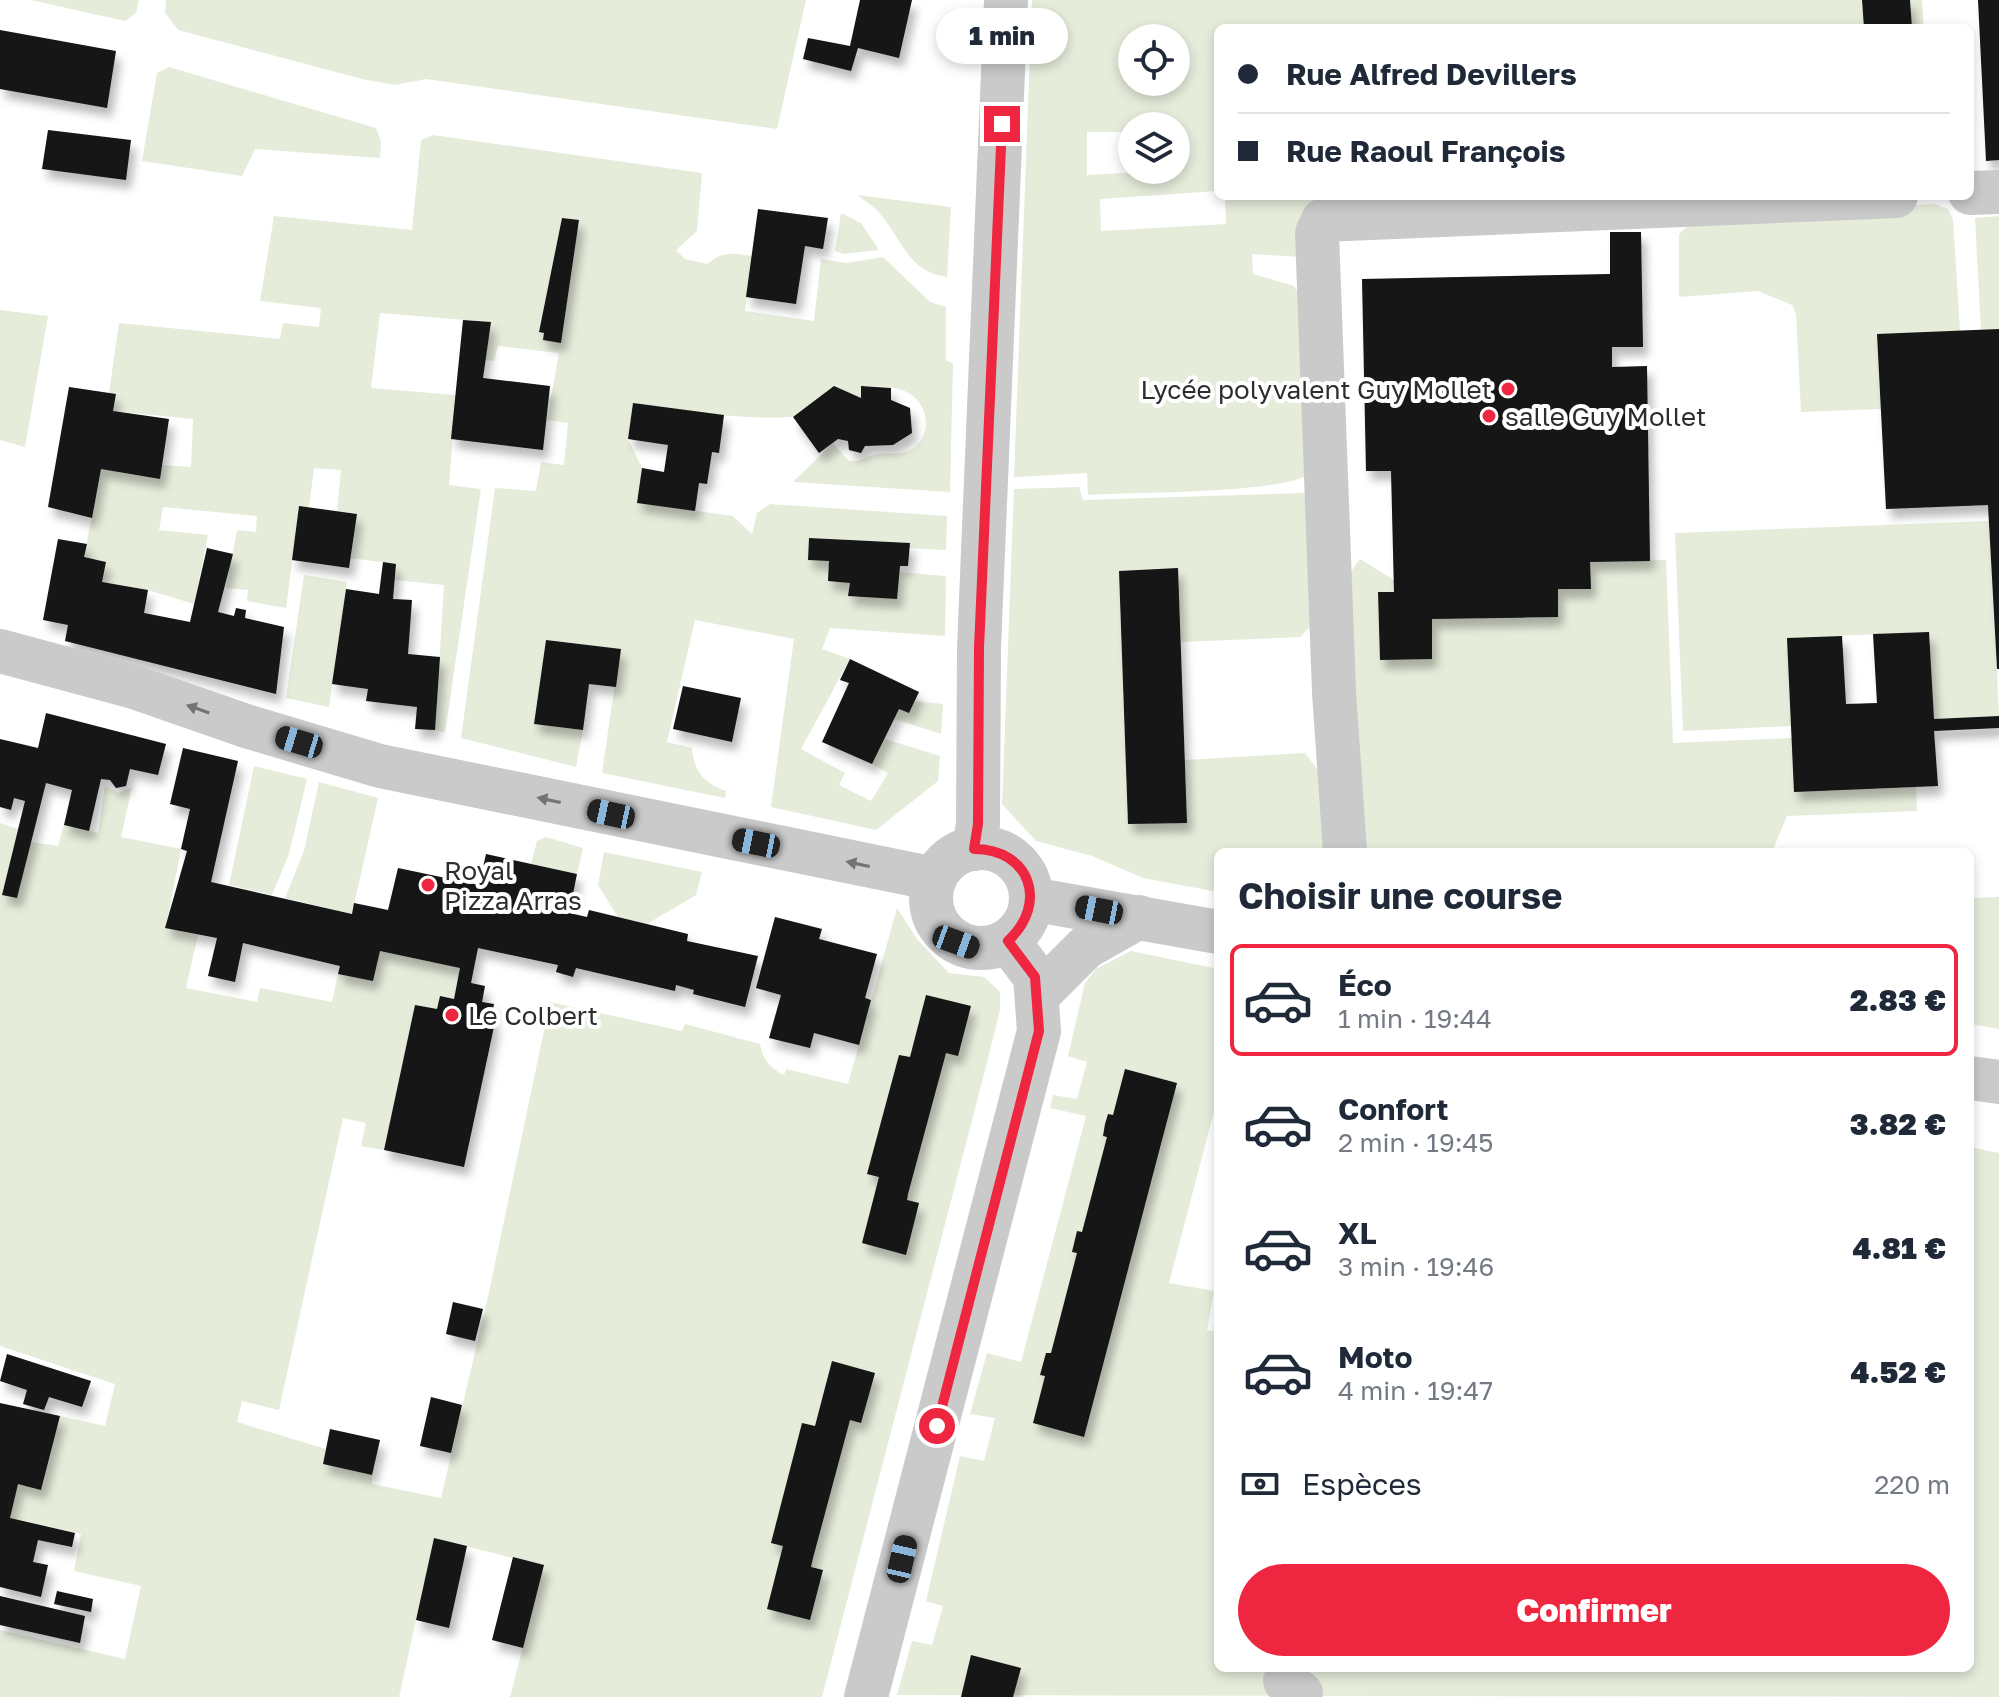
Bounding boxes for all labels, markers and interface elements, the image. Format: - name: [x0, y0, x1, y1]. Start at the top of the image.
- callout: 1 min: [936, 8, 1068, 64]
- text: 1 min: [969, 20, 1035, 51]
- map controls: [1118, 24, 1190, 184]
- button: locate: [1118, 24, 1190, 96]
- text: Rue Alfred Devillers: [1286, 56, 1577, 92]
- route end: [984, 106, 1020, 142]
- button: layers: [1118, 112, 1190, 184]
- text: Rue Raoul François: [1286, 133, 1566, 169]
- place label: Lycée polyvalent Guy Mollet: [1140, 374, 1492, 405]
- marker: Lycée polyvalent Guy Mollet: [1499, 380, 1517, 398]
- place label: salle Guy Mollet: [1505, 401, 1706, 432]
- marker: salle Guy Mollet: [1480, 407, 1498, 425]
- one-way arrow: [186, 703, 210, 715]
- car: [273, 724, 325, 760]
- one-way arrow: [536, 793, 561, 806]
- car: [585, 797, 637, 831]
- car: [730, 827, 782, 859]
- place label: Royal Pizza Arras: [444, 855, 582, 916]
- one-way arrow: [845, 857, 870, 870]
- text: Choisir une course: [1238, 874, 1562, 917]
- marker: Royal Pizza Arras: [419, 876, 437, 894]
- car: [1073, 894, 1125, 926]
- car: [929, 923, 983, 961]
- icon: car: [1242, 964, 1314, 1036]
- text: Éco: [1338, 967, 1392, 1003]
- text: 2.83 €: [1850, 982, 1946, 1018]
- place label: Le Colbert: [468, 1000, 598, 1031]
- text: 1 min · 19:44: [1338, 1003, 1492, 1034]
- marker: Le Colbert: [443, 1006, 461, 1024]
- icon: car: [1242, 1088, 1314, 1160]
- text: Confort: [1338, 1091, 1449, 1127]
- text: 3.82 €: [1850, 1106, 1946, 1142]
- text: 2 min · 19:45: [1338, 1127, 1493, 1158]
- icon: car: [1242, 1212, 1314, 1284]
- text: XL: [1338, 1215, 1377, 1251]
- text: 4.81 €: [1852, 1230, 1946, 1266]
- text: 3 min · 19:46: [1338, 1251, 1494, 1282]
- icon: car: [1242, 1336, 1314, 1408]
- text: Moto: [1338, 1339, 1413, 1375]
- text: 4.52 €: [1850, 1354, 1946, 1390]
- text: 4 min · 19:47: [1338, 1375, 1493, 1406]
- route start: [919, 1408, 955, 1444]
- icon: cash: [1238, 1462, 1282, 1506]
- text: Espèces: [1302, 1466, 1422, 1502]
- text: 220 m: [1874, 1469, 1950, 1500]
- car: [885, 1533, 919, 1585]
- button: Confirmer: [1238, 1564, 1950, 1656]

